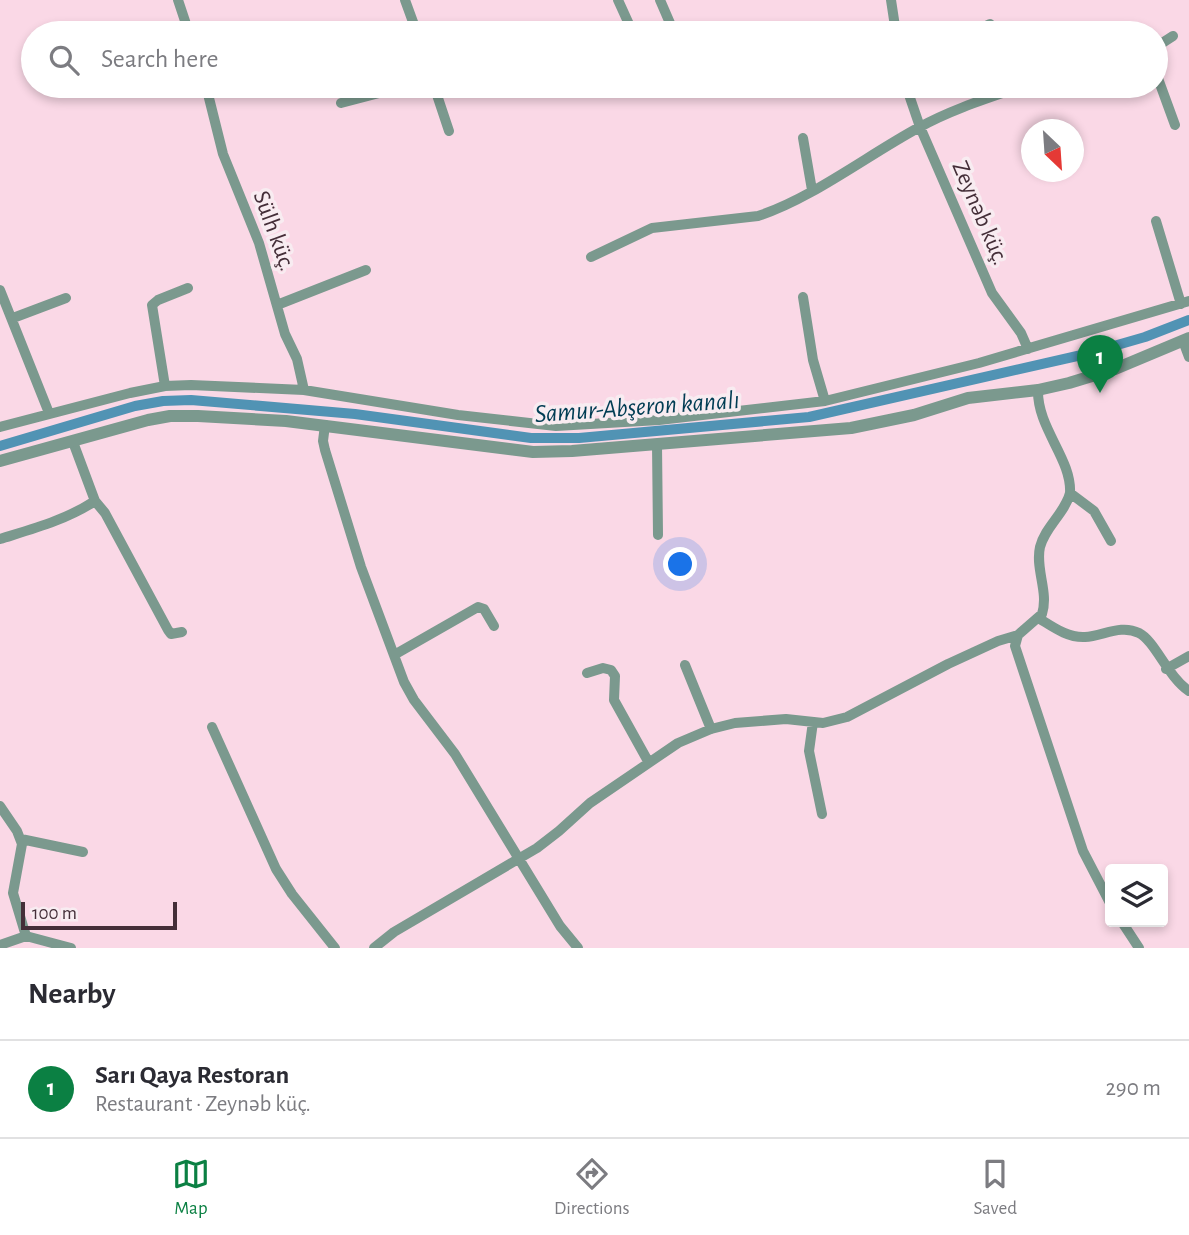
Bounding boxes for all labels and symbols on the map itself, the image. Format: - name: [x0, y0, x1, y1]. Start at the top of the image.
- north arrow: [1021, 119, 1084, 182]
- street label: Zeynəb küç.: [947, 158, 1013, 268]
- street label: Sülh küç.: [249, 188, 299, 274]
- pin: 1: [1077, 335, 1123, 393]
- water label: Samur-Abşeron kanalı: [534, 387, 740, 427]
- your location: [663, 547, 697, 581]
- scale bar: [21, 899, 177, 931]

